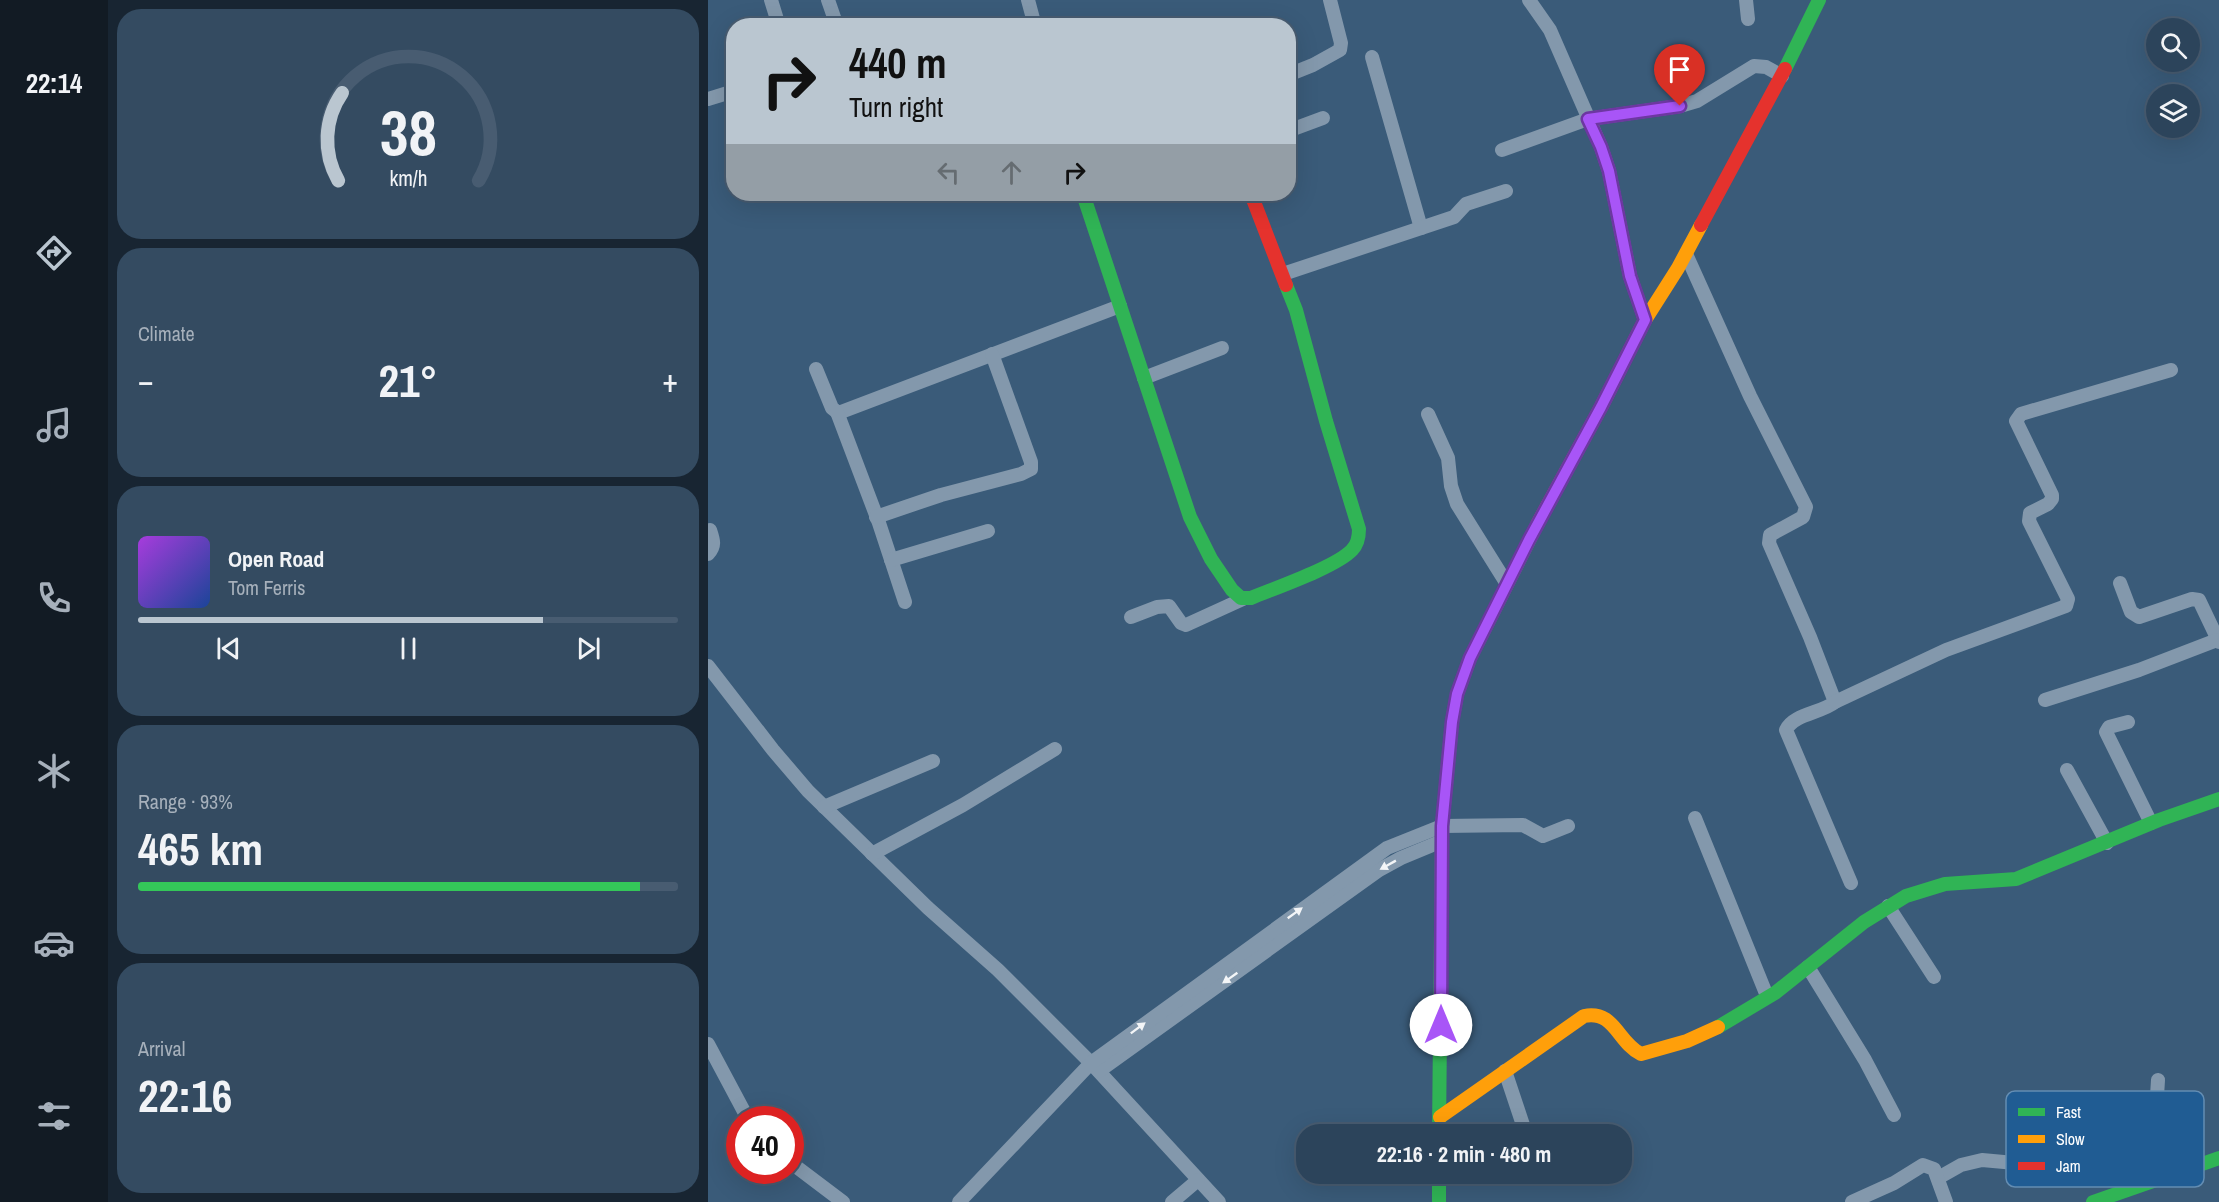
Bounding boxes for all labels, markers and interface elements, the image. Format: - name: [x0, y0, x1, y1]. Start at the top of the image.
- map controls: [2146, 18, 2200, 138]
- button: search: [2146, 18, 2200, 72]
- text: 440 m: [849, 35, 947, 91]
- icon: right: [750, 42, 828, 120]
- pin: [1654, 44, 1705, 106]
- icon: arrive: [1663, 53, 1696, 86]
- text: 22:14: [26, 65, 82, 101]
- button: layers: [2146, 84, 2200, 138]
- text: Turn right: [849, 89, 943, 125]
- text: 38: [380, 90, 436, 174]
- icon: left: [932, 156, 965, 189]
- icon: ahead: [995, 156, 1028, 189]
- icon: right: [1058, 156, 1091, 189]
- text: km/h: [389, 164, 427, 193]
- icon: directions: [33, 232, 75, 274]
- text: Climate: [138, 320, 195, 347]
- text: 21°: [378, 350, 438, 411]
- text: −: [138, 358, 154, 402]
- text: +: [662, 358, 678, 402]
- icon: music: [33, 404, 75, 446]
- text: Open Road: [228, 544, 324, 574]
- text: Tom Ferris: [228, 574, 306, 601]
- icon: phone: [33, 577, 75, 619]
- icon: previous: [212, 632, 245, 665]
- icon: pause: [392, 632, 425, 665]
- icon: next: [572, 632, 605, 665]
- icon: climate: [33, 750, 75, 792]
- text: Range · 93%: [138, 788, 233, 815]
- text: 465 km: [138, 818, 263, 879]
- one-way arrow: [1380, 860, 1397, 870]
- one-way arrow: [1287, 907, 1303, 919]
- icon: car: [33, 922, 75, 964]
- one-way arrow: [1222, 972, 1238, 984]
- position arrow: [1409, 993, 1473, 1057]
- one-way arrow: [1131, 1023, 1146, 1035]
- text: Arrival: [138, 1035, 185, 1062]
- text: 22:16: [138, 1065, 232, 1126]
- legend: [2006, 1091, 2204, 1187]
- icon: filters: [33, 1095, 75, 1137]
- text: Fast: [2056, 1101, 2081, 1123]
- speed limit sign: 40: [726, 1106, 804, 1184]
- text: Slow: [2056, 1128, 2085, 1150]
- text: 22:16 · 2 min · 480 m: [1377, 1139, 1551, 1169]
- text: Jam: [2056, 1155, 2081, 1177]

